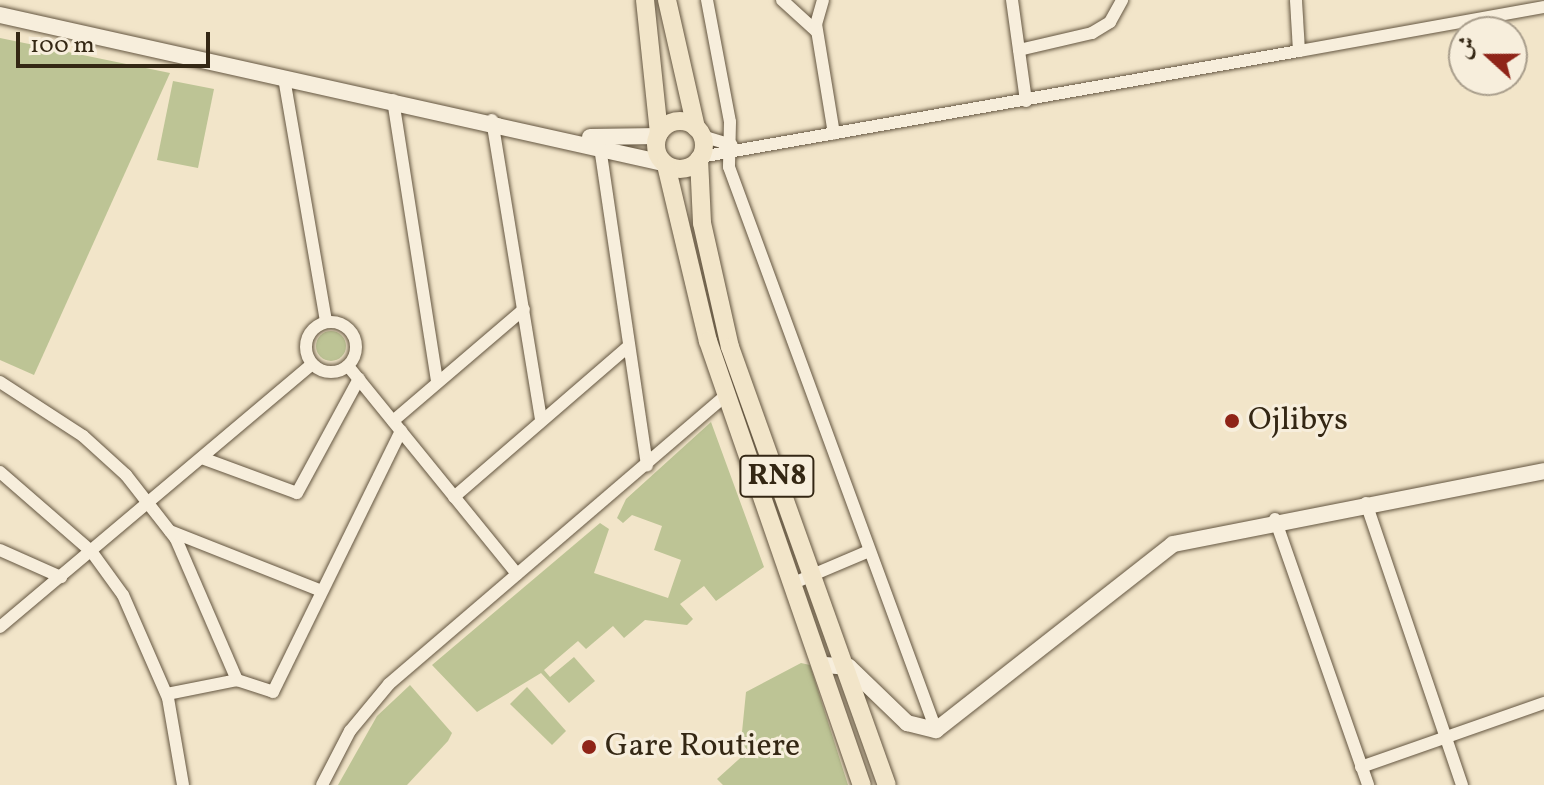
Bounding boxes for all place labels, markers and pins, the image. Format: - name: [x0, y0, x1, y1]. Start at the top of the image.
- place label: Ojlibys: [1248, 402, 1348, 440]
- marker: Ojlibys: [1223, 412, 1241, 430]
- place label: Gare Routiere: [605, 728, 800, 766]
- marker: Gare Routiere: [580, 738, 598, 756]

